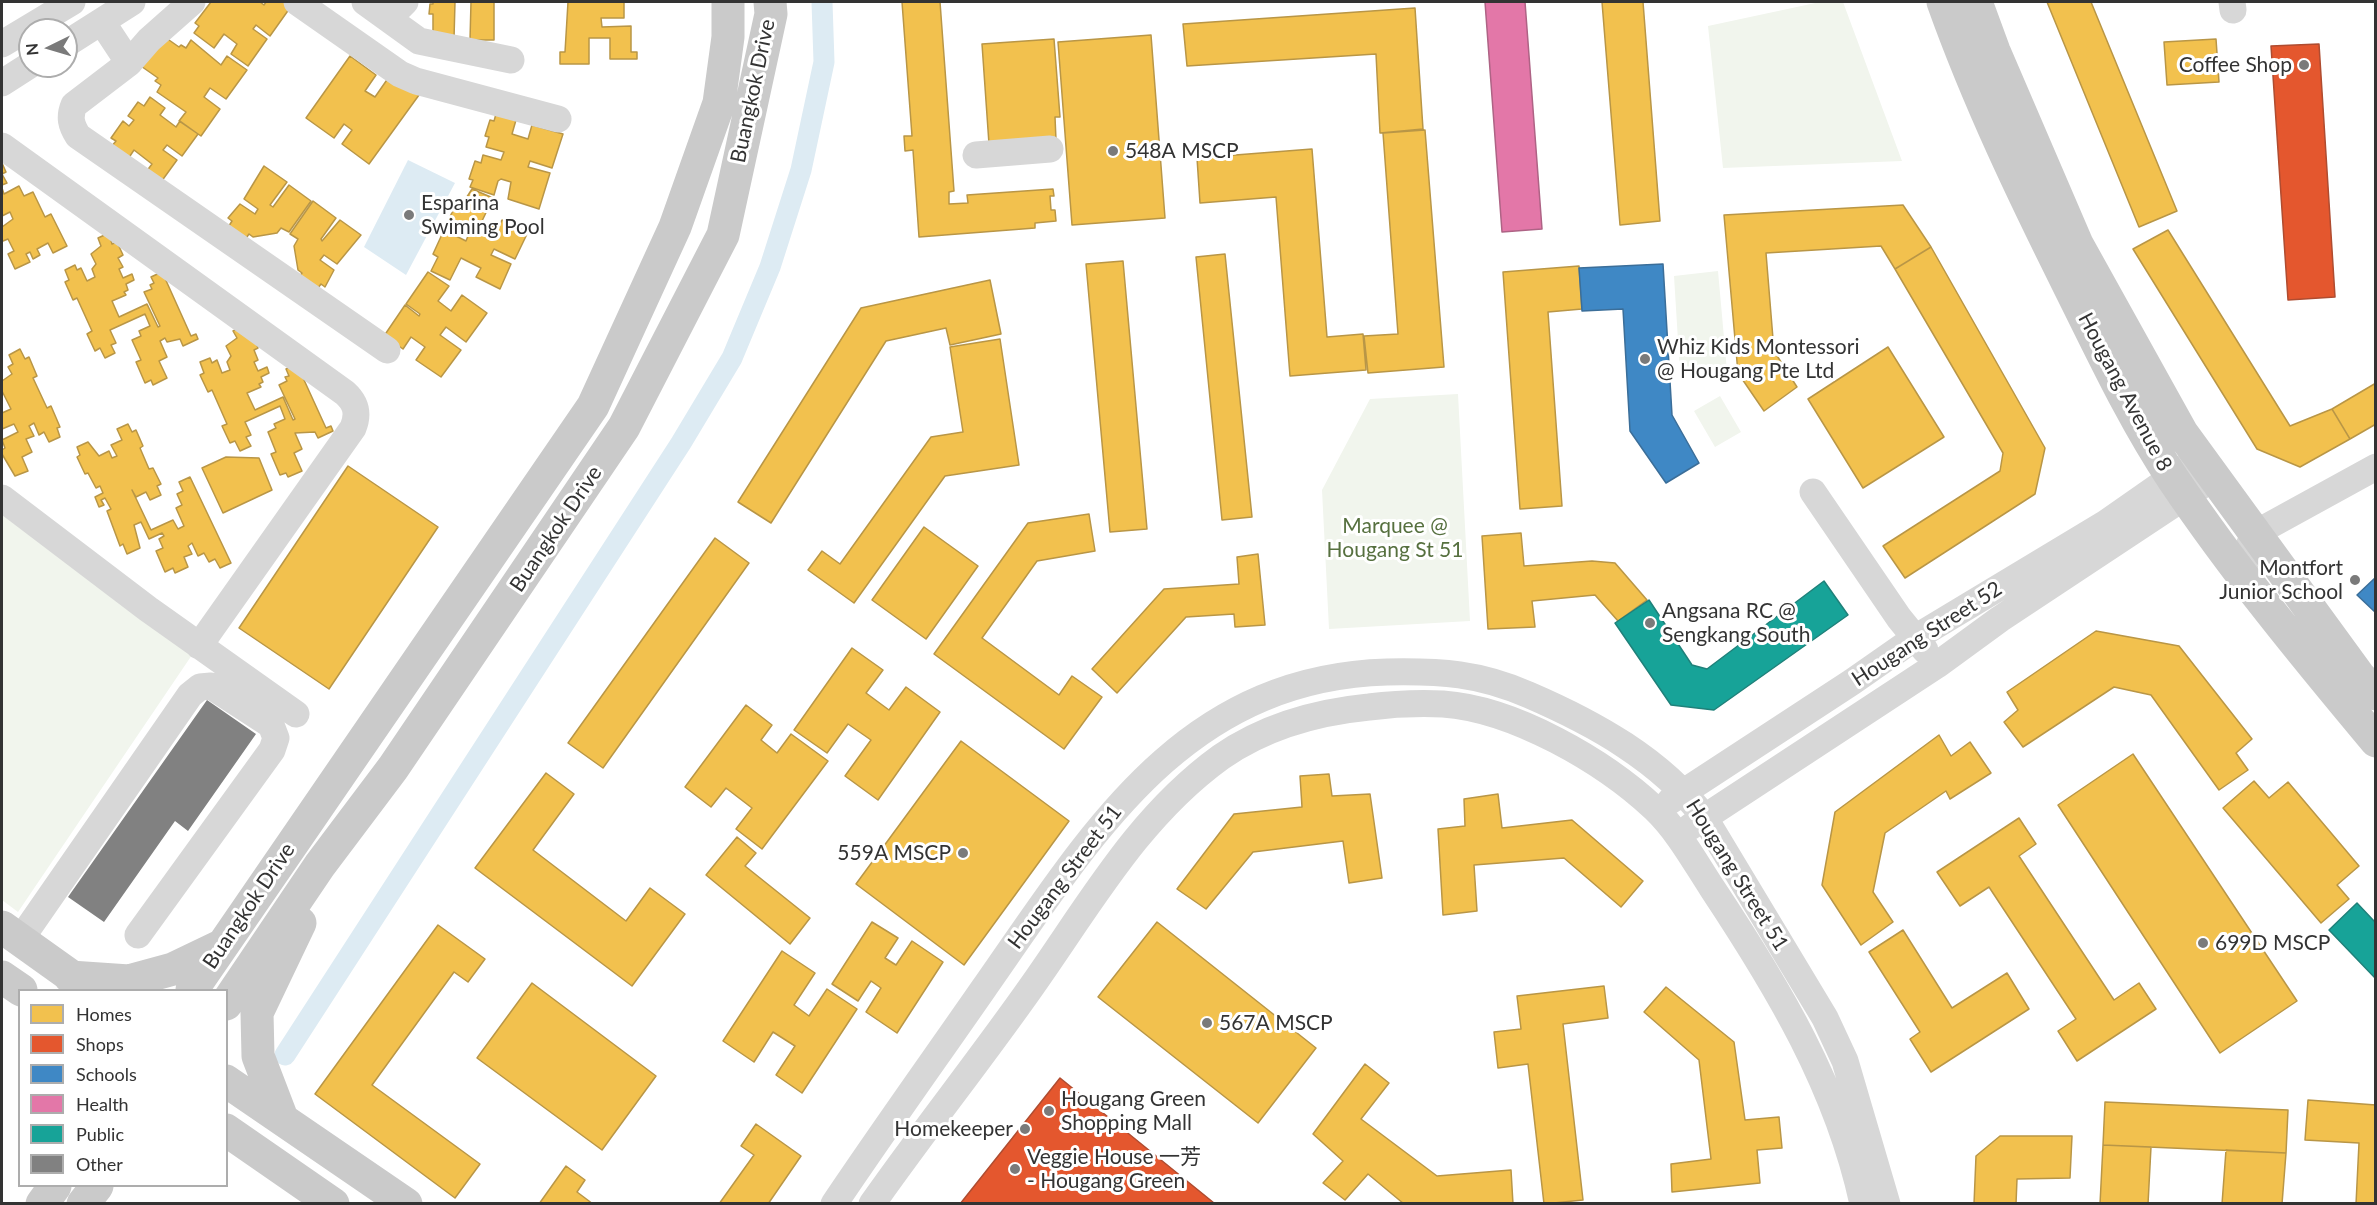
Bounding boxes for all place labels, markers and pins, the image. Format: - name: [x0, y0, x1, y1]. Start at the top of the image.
- place label: Coffee Shop: [2179, 52, 2292, 78]
- marker: Coffee Shop: [2297, 58, 2311, 72]
- place label: 548A MSCP: [1125, 138, 1239, 164]
- marker: 548A MSCP: [1106, 144, 1120, 158]
- place label: Esparina Swiming Pool: [421, 190, 545, 240]
- marker: Esparina Swiming Pool: [402, 208, 416, 222]
- place label: Whiz Kids Montessori @ Hougang Pte Ltd: [1657, 334, 1859, 384]
- marker: Whiz Kids Montessori @ Hougang Pte Ltd: [1638, 352, 1652, 366]
- place label: Montfort Junior School: [2219, 555, 2343, 605]
- marker: Montfort Junior School: [2348, 573, 2362, 587]
- place label: Angsana RC @ Sengkang South: [1662, 598, 1810, 648]
- marker: Angsana RC @ Sengkang South: [1643, 616, 1657, 630]
- place label: 559A MSCP: [837, 840, 951, 866]
- marker: 559A MSCP: [956, 846, 970, 860]
- place label: 699D MSCP: [2215, 930, 2330, 956]
- marker: 699D MSCP: [2196, 936, 2210, 950]
- place label: 567A MSCP: [1219, 1010, 1333, 1036]
- marker: 567A MSCP: [1200, 1016, 1214, 1030]
- place label: Hougang Green Shopping Mall: [1061, 1086, 1206, 1136]
- marker: Hougang Green Shopping Mall: [1042, 1104, 1056, 1118]
- place label: Homekeeper: [894, 1116, 1013, 1142]
- marker: Homekeeper: [1018, 1122, 1032, 1136]
- place label: Veggie House 一芳 - Hougang Green: [1027, 1144, 1201, 1194]
- marker: Veggie House 一芳 - Hougang Green: [1008, 1162, 1022, 1176]

